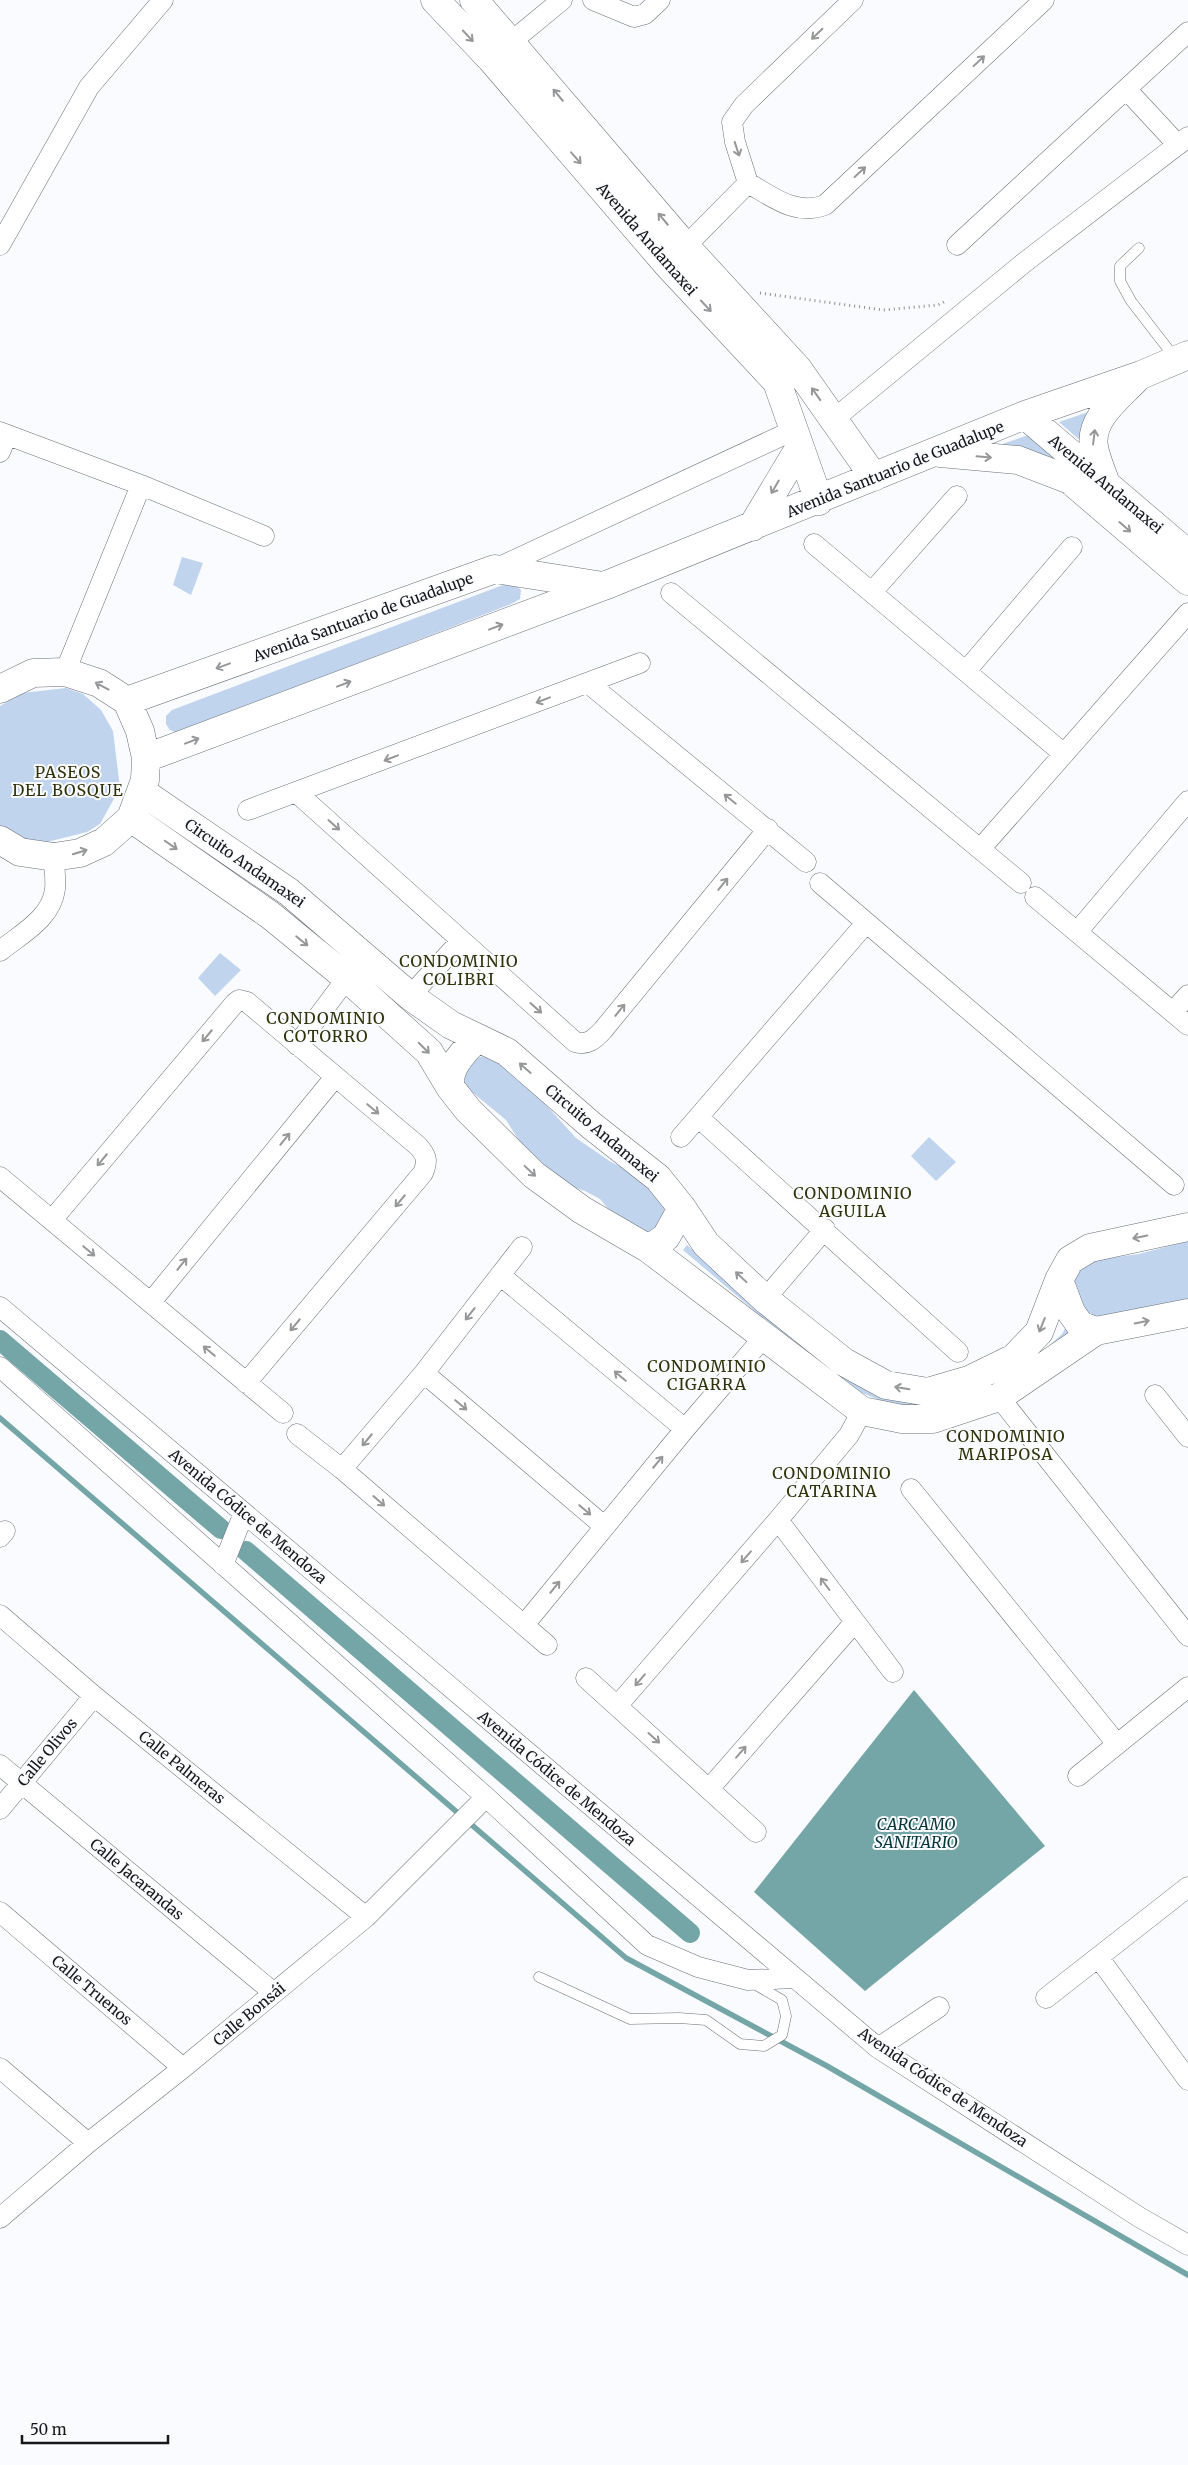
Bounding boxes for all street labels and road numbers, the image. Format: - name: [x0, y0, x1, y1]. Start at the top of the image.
- street label: Avenida Andamaxei: [592, 178, 701, 299]
- street label: Avenida Santuario de Guadalupe: [783, 417, 1007, 522]
- street label: Avenida Andamaxei: [1044, 430, 1167, 537]
- street label: Avenida Santuario de Guadalupe: [249, 568, 476, 666]
- street label: Circuito Andamaxei: [181, 814, 309, 912]
- street label: Circuito Andamaxei: [541, 1080, 663, 1186]
- street label: Avenida Códice de Mendoza: [164, 1444, 331, 1588]
- street label: Avenida Códice de Mendoza: [473, 1706, 640, 1850]
- street label: Calle Olivos: [13, 1714, 81, 1790]
- street label: Calle Palmeras: [135, 1726, 229, 1808]
- street label: Calle Jacarandas: [86, 1834, 188, 1924]
- street label: Calle Truenos: [48, 1951, 136, 2029]
- street label: Calle Bonsái: [209, 1978, 289, 2050]
- street label: Avenida Códice de Mendoza: [854, 2023, 1031, 2151]

